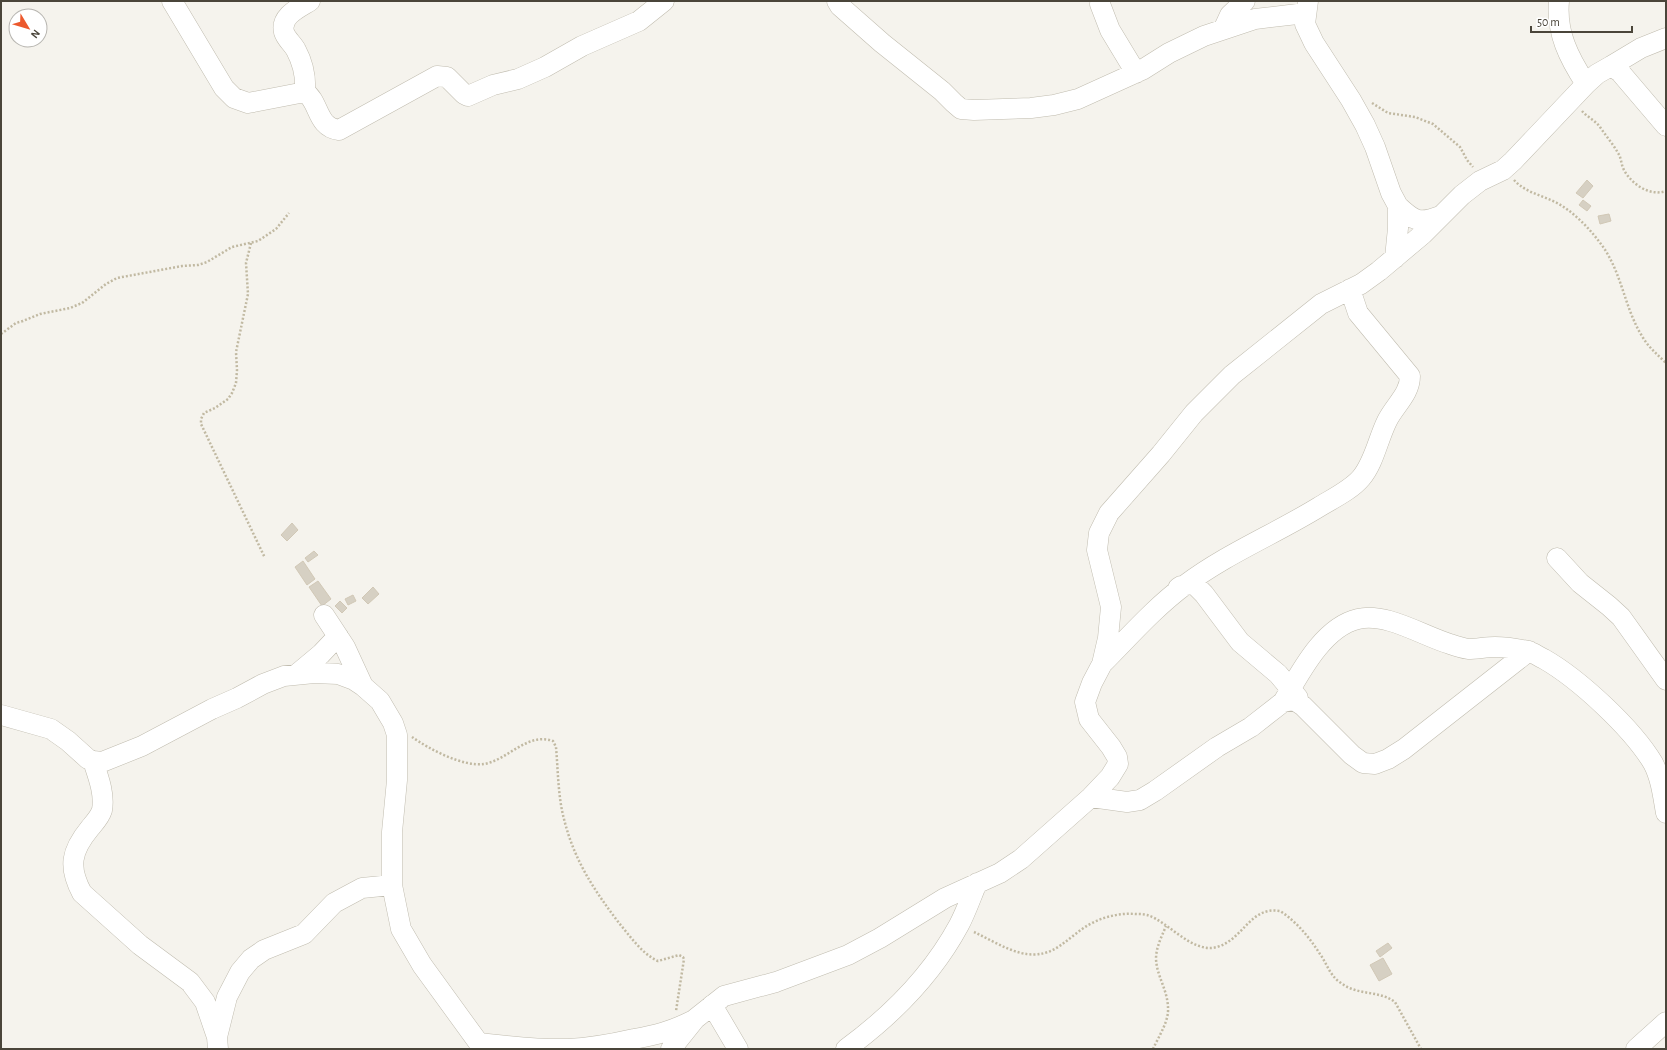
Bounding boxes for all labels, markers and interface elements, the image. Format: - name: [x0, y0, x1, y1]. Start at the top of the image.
- north arrow: [8, 8, 48, 48]
- scale bar: [1531, 8, 1632, 34]
- text: 50 m: [1537, 16, 1560, 28]
- text: N: [29, 27, 42, 40]

